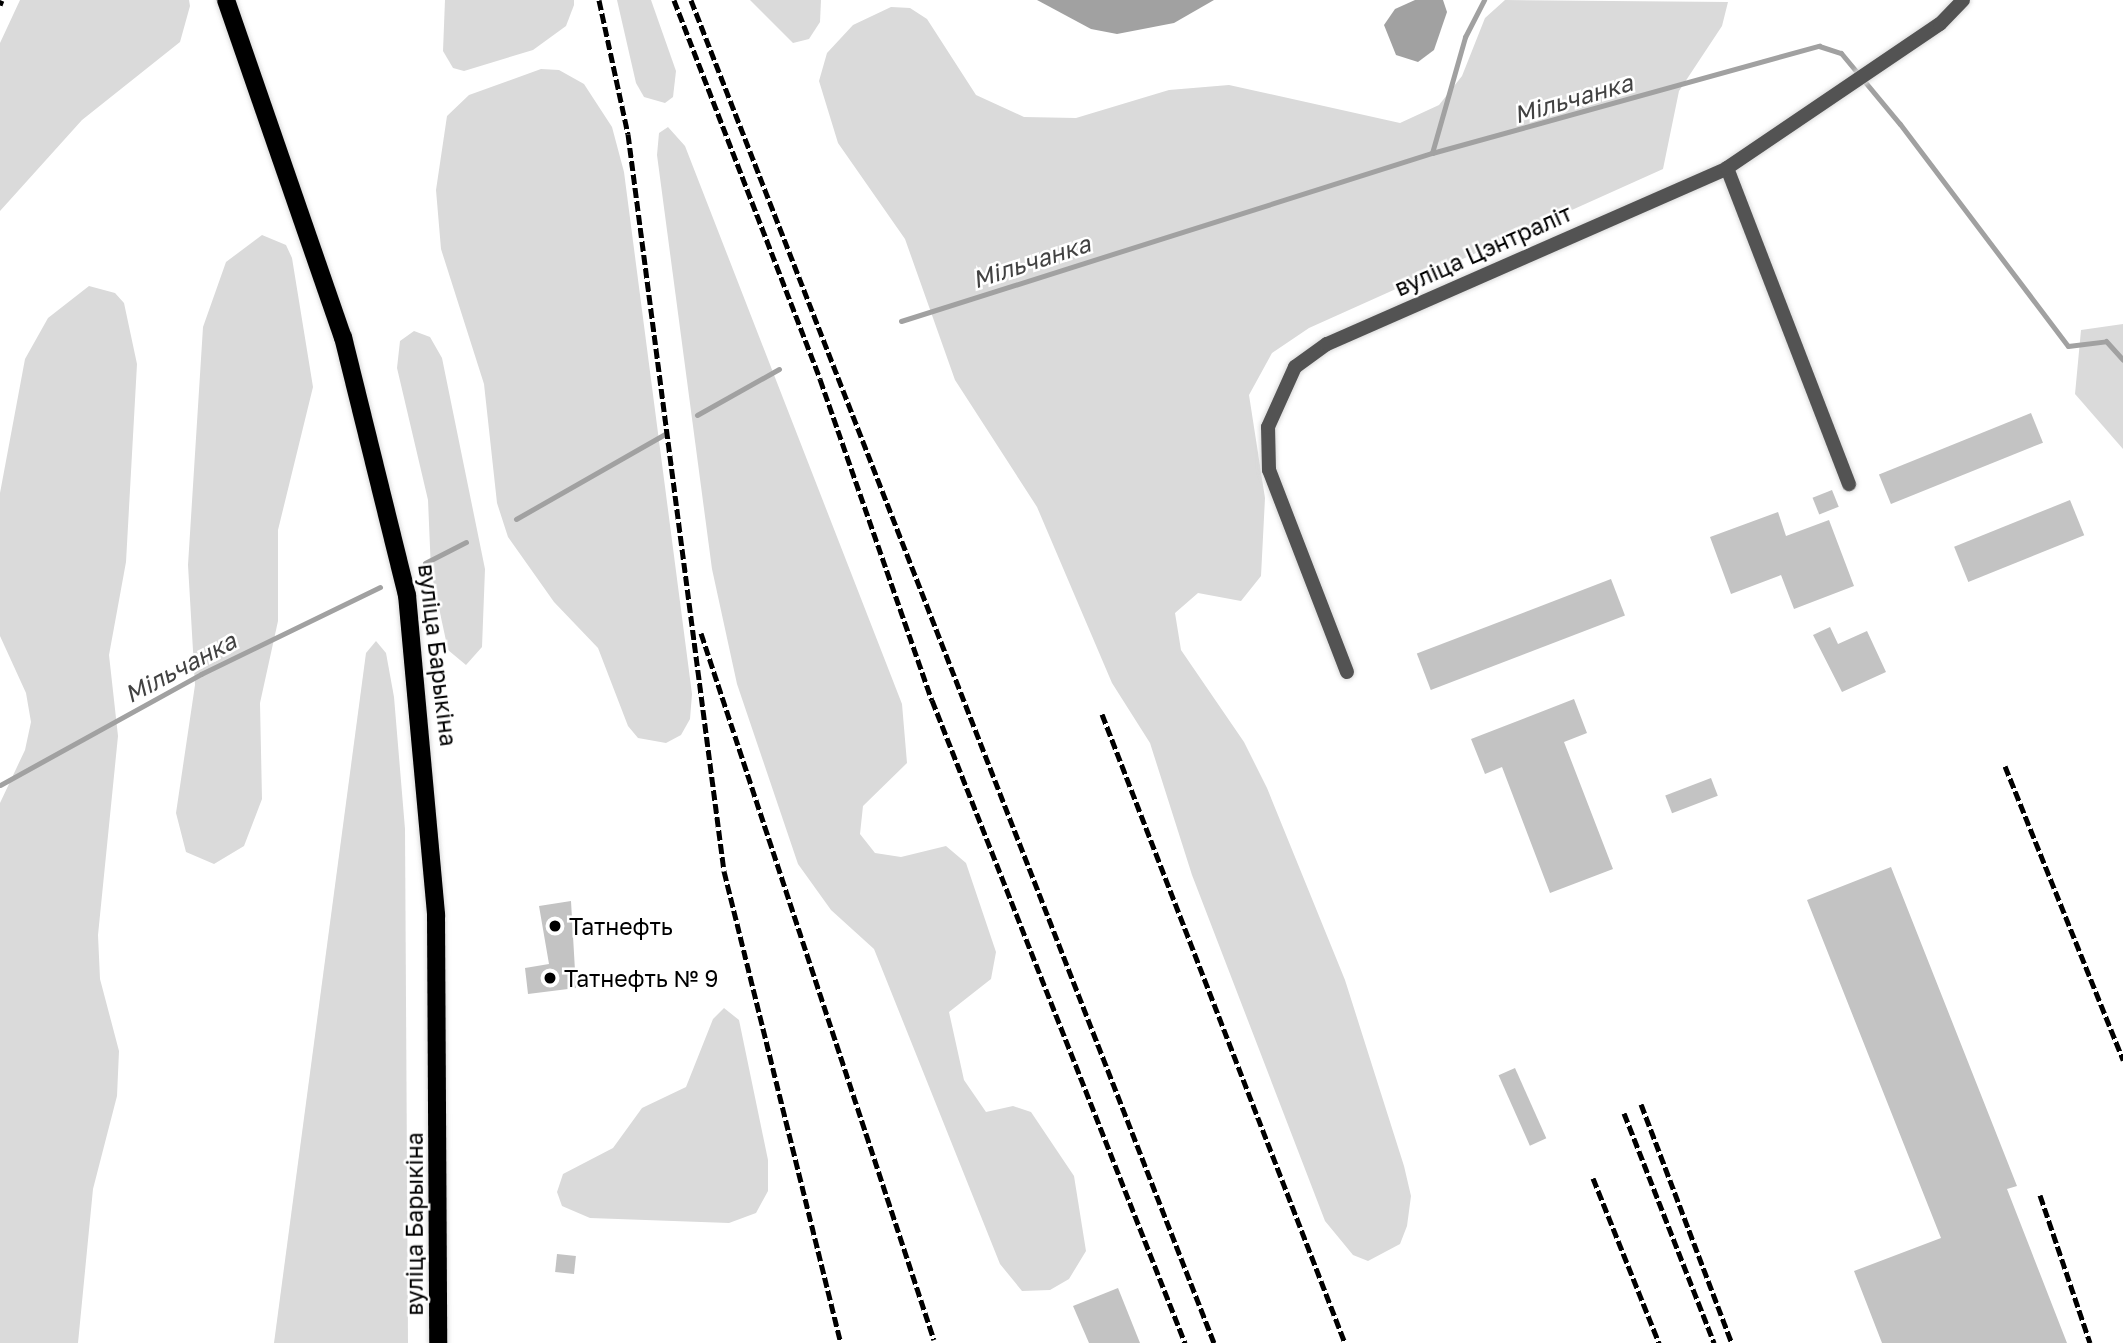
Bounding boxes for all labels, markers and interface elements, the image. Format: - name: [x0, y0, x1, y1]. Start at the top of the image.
- water label: Мільчанка: [1510, 67, 1636, 129]
- street label: вуліца Цэнтраліт: [1390, 199, 1576, 301]
- water label: Мільчанка: [968, 228, 1094, 294]
- street label: вуліца Барыкіна: [413, 562, 463, 748]
- water label: Мільчанка: [119, 626, 241, 708]
- place label: Татнефть: [569, 912, 673, 940]
- marker: Татнефть: [547, 918, 563, 934]
- place label: Татнефть № 9: [564, 964, 718, 992]
- marker: Татнефть № 9: [542, 970, 558, 986]
- street label: вуліца Барыкіна: [400, 1132, 428, 1316]

